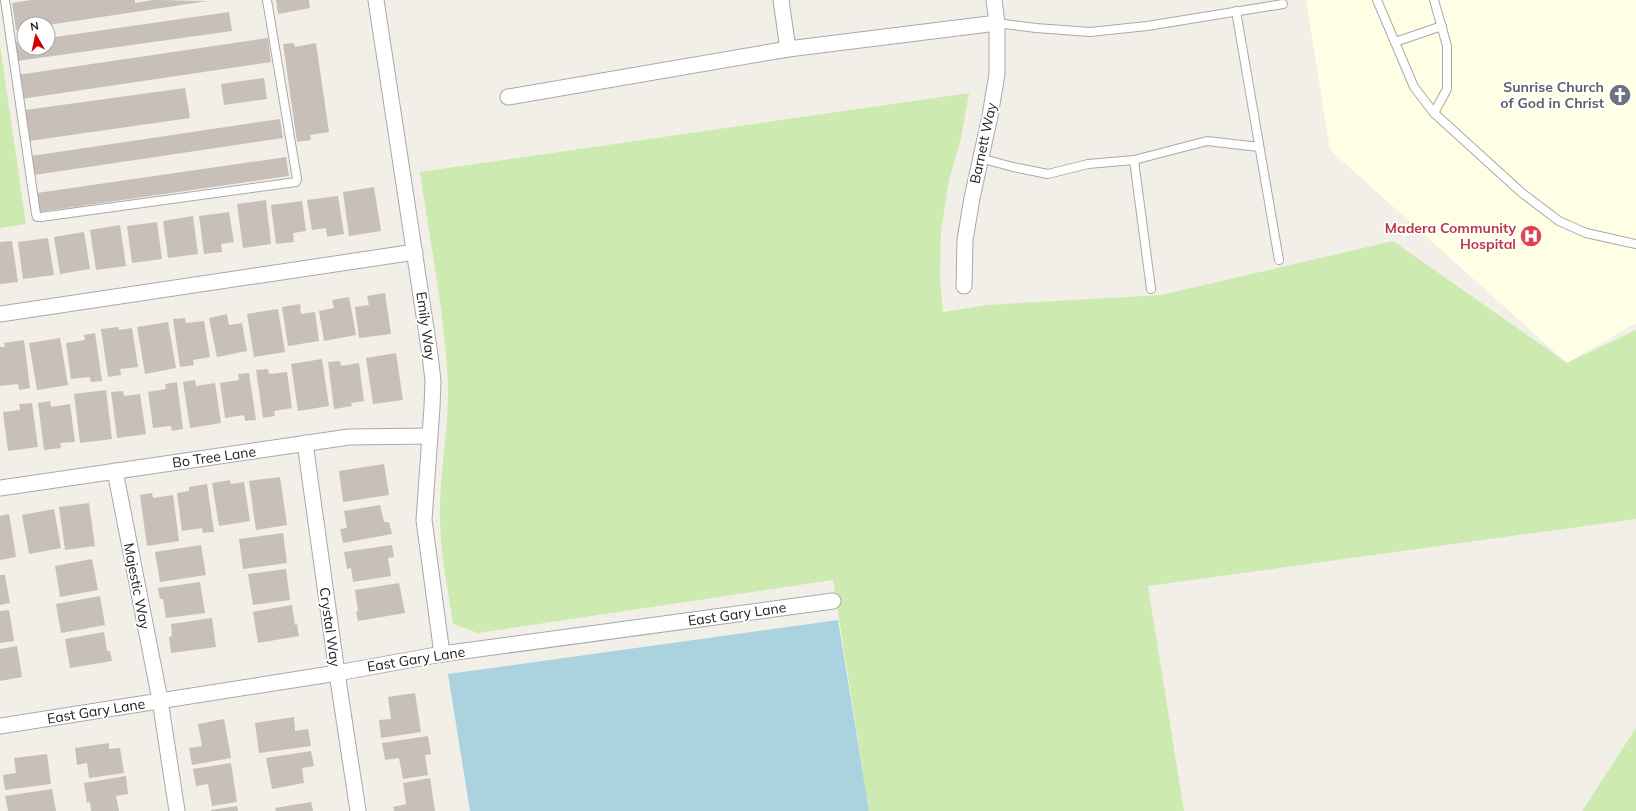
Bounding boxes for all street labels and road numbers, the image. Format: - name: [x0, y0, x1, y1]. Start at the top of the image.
- street label: Barnett Way: [966, 100, 1001, 185]
- street label: Emily Way: [412, 291, 440, 362]
- street label: Bo Tree Lane: [171, 442, 257, 472]
- street label: Majestic Way: [120, 541, 154, 631]
- street label: Crystal Way: [316, 586, 345, 668]
- street label: East Gary Lane: [687, 598, 787, 630]
- street label: East Gary Lane: [366, 642, 466, 676]
- street label: East Gary Lane: [46, 694, 146, 728]

